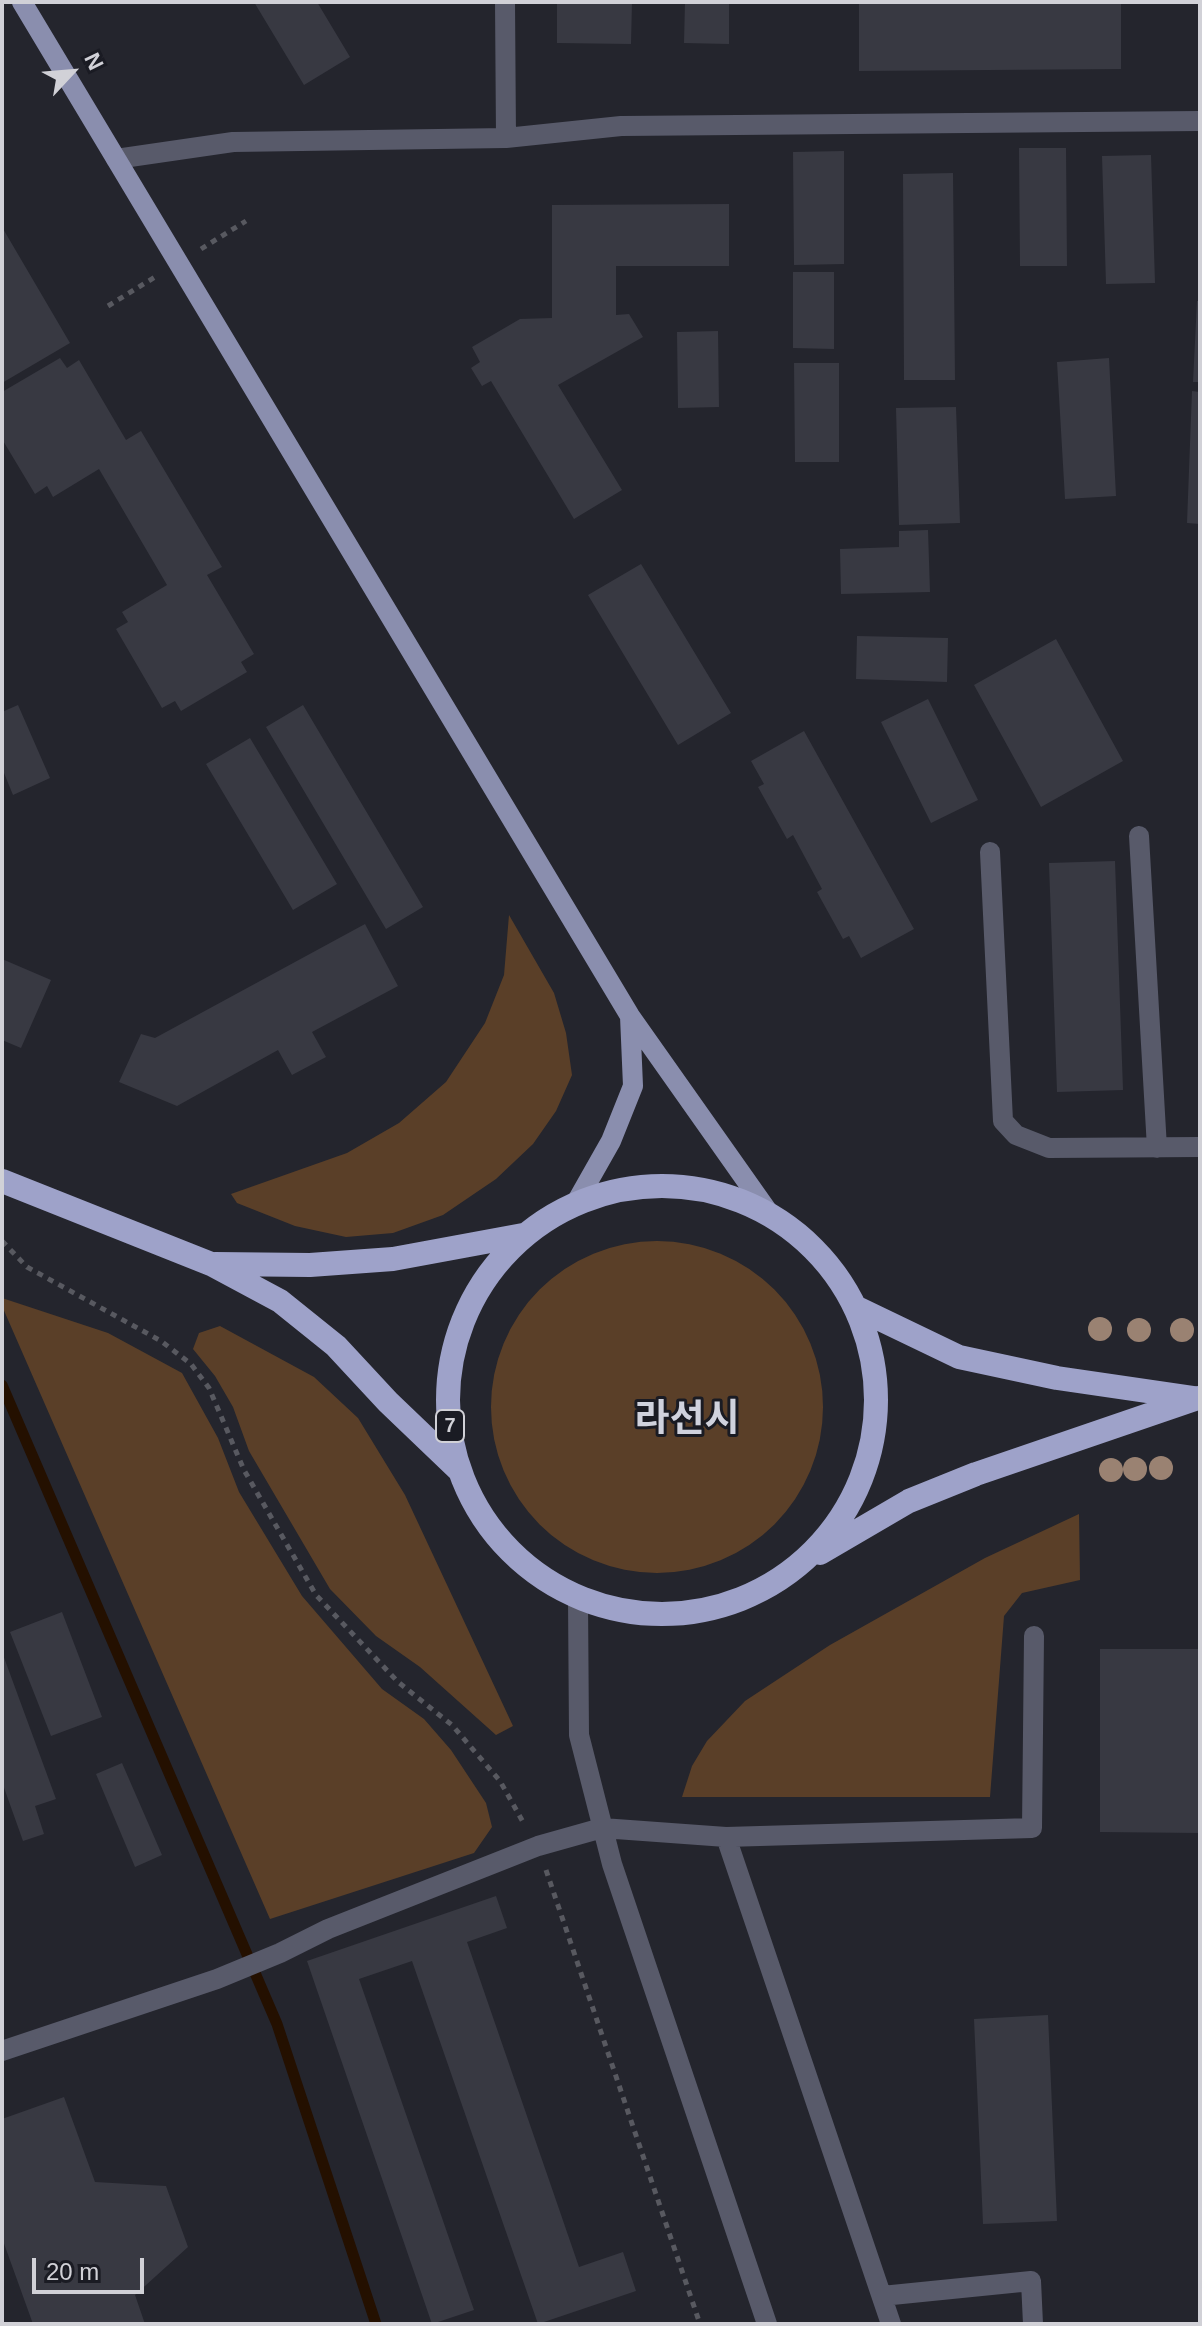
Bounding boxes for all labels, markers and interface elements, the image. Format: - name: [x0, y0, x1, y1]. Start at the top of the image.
- north arrow: [32, 32, 112, 112]
- text: N: [79, 49, 109, 74]
- district label: 라선시: [635, 1398, 739, 1444]
- road number: 7: [436, 1410, 464, 1442]
- scale bar: [36, 2242, 148, 2292]
- text: 20 m: [46, 2258, 99, 2285]

